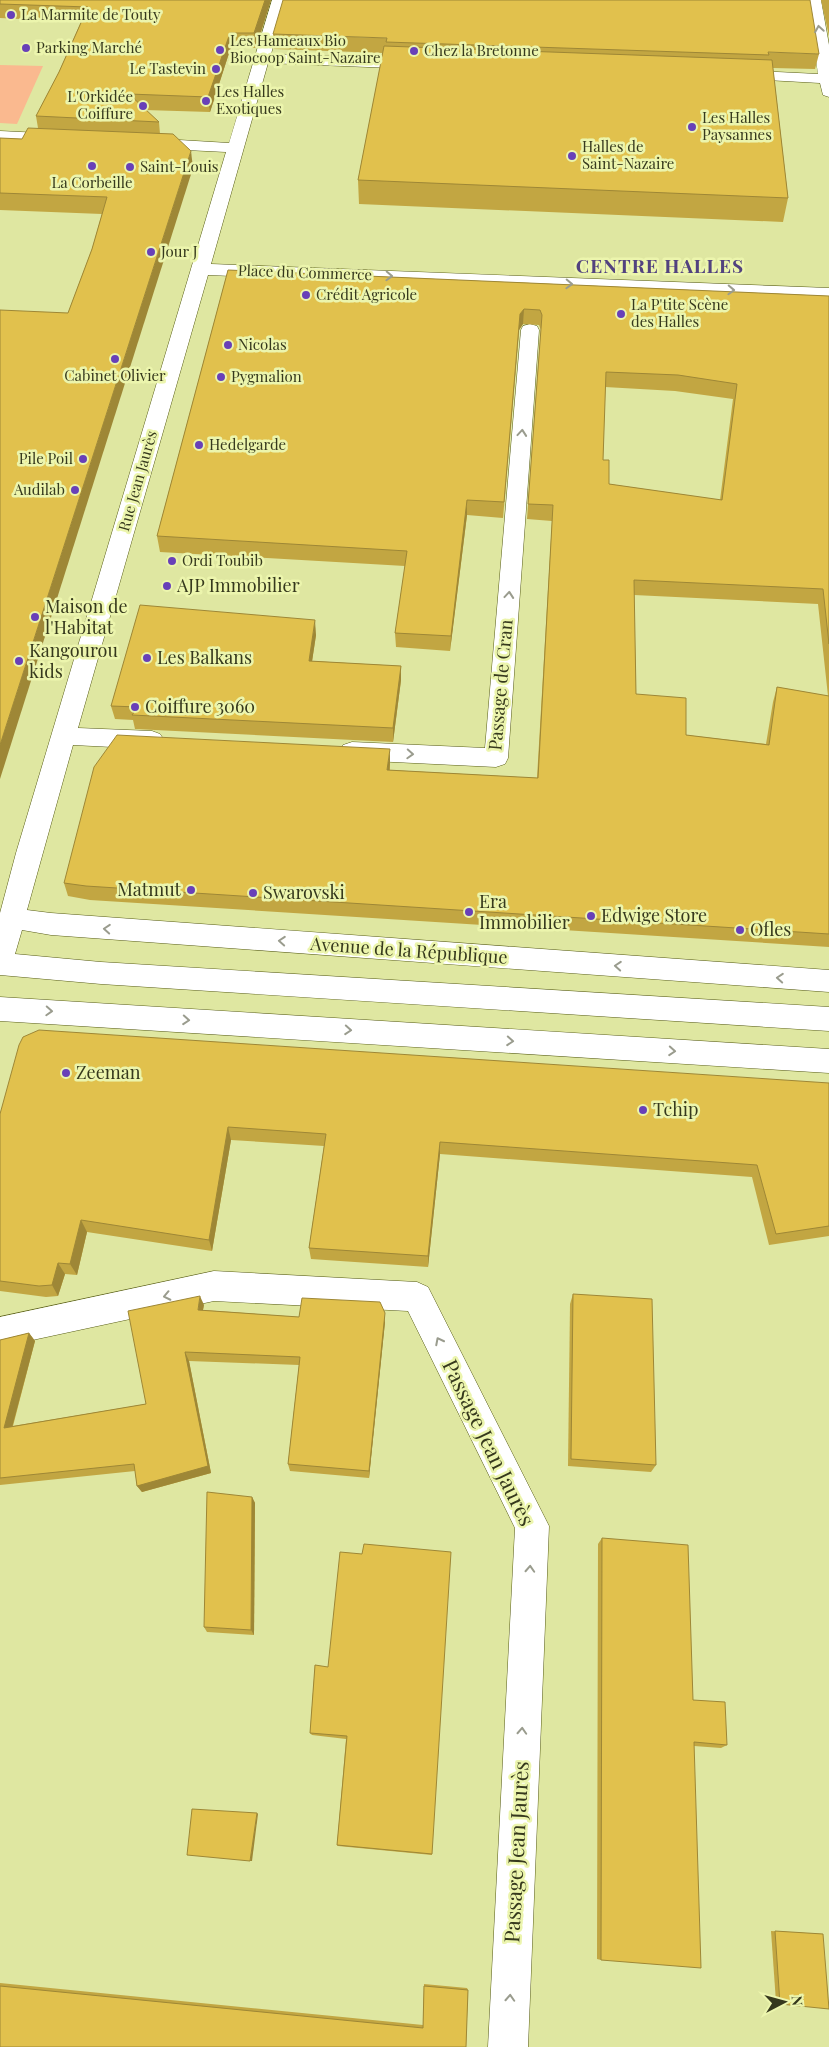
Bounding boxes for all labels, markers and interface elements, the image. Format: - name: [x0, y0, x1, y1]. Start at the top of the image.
- place label: La Marmite de Touty: [21, 4, 161, 24]
- marker: La Marmite de Touty: [5, 9, 17, 21]
- one-way arrow: [814, 24, 824, 33]
- place label: Les Hameaux Bio Biocoop Saint-Nazaire: [230, 30, 381, 67]
- place label: Parking Marché: [36, 37, 142, 57]
- place label: Chez la Bretonne: [424, 40, 539, 60]
- marker: Parking Marché: [20, 42, 32, 54]
- marker: Les Hameaux Bio Biocoop Saint-Nazaire: [214, 44, 226, 56]
- marker: Chez la Bretonne: [408, 45, 420, 57]
- place label: Le Tastevin: [129, 58, 206, 78]
- marker: Le Tastevin: [210, 63, 222, 75]
- place label: Les Halles Exotiques: [216, 81, 284, 118]
- place label: L'Orkidée Coiffure: [67, 86, 133, 123]
- marker: Les Halles Exotiques: [200, 95, 212, 107]
- marker: L'Orkidée Coiffure: [137, 100, 149, 112]
- place label: Les Halles Paysannes: [702, 107, 772, 144]
- marker: Les Halles Paysannes: [686, 121, 698, 133]
- place label: Halles de Saint-Nazaire: [582, 136, 674, 173]
- marker: Halles de Saint-Nazaire: [566, 150, 578, 162]
- place label: Saint-Louis: [140, 156, 219, 176]
- marker: La Corbeille: [86, 160, 98, 172]
- marker: Saint-Louis: [124, 161, 136, 173]
- place label: La Corbeille: [51, 172, 133, 192]
- place label: Jour J: [160, 241, 198, 261]
- marker: Jour J: [145, 246, 157, 258]
- district label: CENTRE HALLES: [576, 252, 744, 278]
- street label: Place du Commerce: [238, 260, 372, 284]
- one-way arrow: [385, 271, 393, 282]
- one-way arrow: [565, 278, 573, 289]
- place label: Crédit Agricole: [316, 284, 417, 304]
- one-way arrow: [727, 285, 735, 296]
- marker: Crédit Agricole: [300, 289, 312, 301]
- place label: La P'tite Scène des Halles: [631, 294, 728, 331]
- marker: La P'tite Scène des Halles: [615, 308, 627, 320]
- place label: Nicolas: [238, 334, 287, 354]
- marker: Nicolas: [222, 339, 234, 351]
- marker: Cabinet Olivier: [109, 353, 121, 365]
- place label: Cabinet Olivier: [64, 365, 166, 385]
- place label: Pygmalion: [231, 366, 302, 386]
- marker: Pygmalion: [215, 371, 227, 383]
- street label: Rue Jean Jaurès: [113, 428, 161, 533]
- one-way arrow: [516, 429, 527, 437]
- place label: Hedelgarde: [209, 434, 286, 454]
- marker: Hedelgarde: [193, 439, 205, 451]
- place label: Pile Poil: [19, 448, 73, 468]
- marker: Pile Poil: [77, 453, 89, 465]
- place label: Audilab: [13, 479, 65, 499]
- marker: Audilab: [69, 484, 81, 496]
- place label: Ordi Toubib: [182, 550, 263, 570]
- marker: Ordi Toubib: [166, 555, 178, 567]
- place label: AJP Immobilier: [176, 573, 300, 597]
- marker: AJP Immobilier: [161, 580, 173, 592]
- one-way arrow: [503, 591, 514, 599]
- place label: Maison de l'Habitat: [45, 594, 128, 639]
- marker: Maison de l'Habitat: [29, 611, 41, 623]
- street label: Passage de Cran: [482, 618, 518, 751]
- place label: Kangourou kids: [29, 638, 118, 683]
- place label: Les Balkans: [157, 645, 252, 669]
- marker: Les Balkans: [141, 652, 153, 664]
- marker: Kangourou kids: [13, 655, 25, 667]
- place label: Coiffure 3060: [145, 694, 255, 718]
- marker: Coiffure 3060: [129, 701, 141, 713]
- one-way arrow: [406, 748, 414, 759]
- place label: Matmut: [117, 877, 182, 901]
- place label: Swarovski: [263, 880, 345, 904]
- marker: Matmut: [185, 884, 197, 896]
- marker: Swarovski: [247, 887, 259, 899]
- place label: Era Immobilier: [479, 889, 570, 934]
- place label: Edwige Store: [601, 903, 707, 927]
- marker: Era Immobilier: [463, 906, 475, 918]
- marker: Edwige Store: [585, 910, 597, 922]
- place label: Ofles: [750, 917, 791, 941]
- one-way arrow: [103, 923, 111, 934]
- marker: Ofles: [734, 924, 746, 936]
- street label: Avenue de la République: [309, 931, 508, 969]
- one-way arrow: [277, 936, 285, 947]
- one-way arrow: [614, 961, 622, 972]
- one-way arrow: [776, 973, 784, 984]
- one-way arrow: [45, 1006, 53, 1017]
- one-way arrow: [182, 1015, 190, 1026]
- one-way arrow: [344, 1025, 352, 1036]
- one-way arrow: [507, 1035, 515, 1046]
- one-way arrow: [669, 1045, 677, 1056]
- place label: Zeeman: [76, 1060, 141, 1084]
- marker: Zeeman: [60, 1067, 72, 1079]
- place label: Tchip: [653, 1097, 698, 1121]
- marker: Tchip: [637, 1104, 649, 1116]
- one-way arrow: [162, 1291, 171, 1301]
- one-way arrow: [435, 1337, 445, 1346]
- street label: Passage Jean Jaurès: [437, 1354, 542, 1530]
- one-way arrow: [525, 1565, 535, 1572]
- one-way arrow: [517, 1727, 528, 1735]
- street label: Passage Jean Jaurès: [496, 1760, 534, 1943]
- north arrow: [759, 1977, 809, 2027]
- one-way arrow: [504, 1994, 515, 2002]
- text: N: [787, 1995, 807, 2007]

